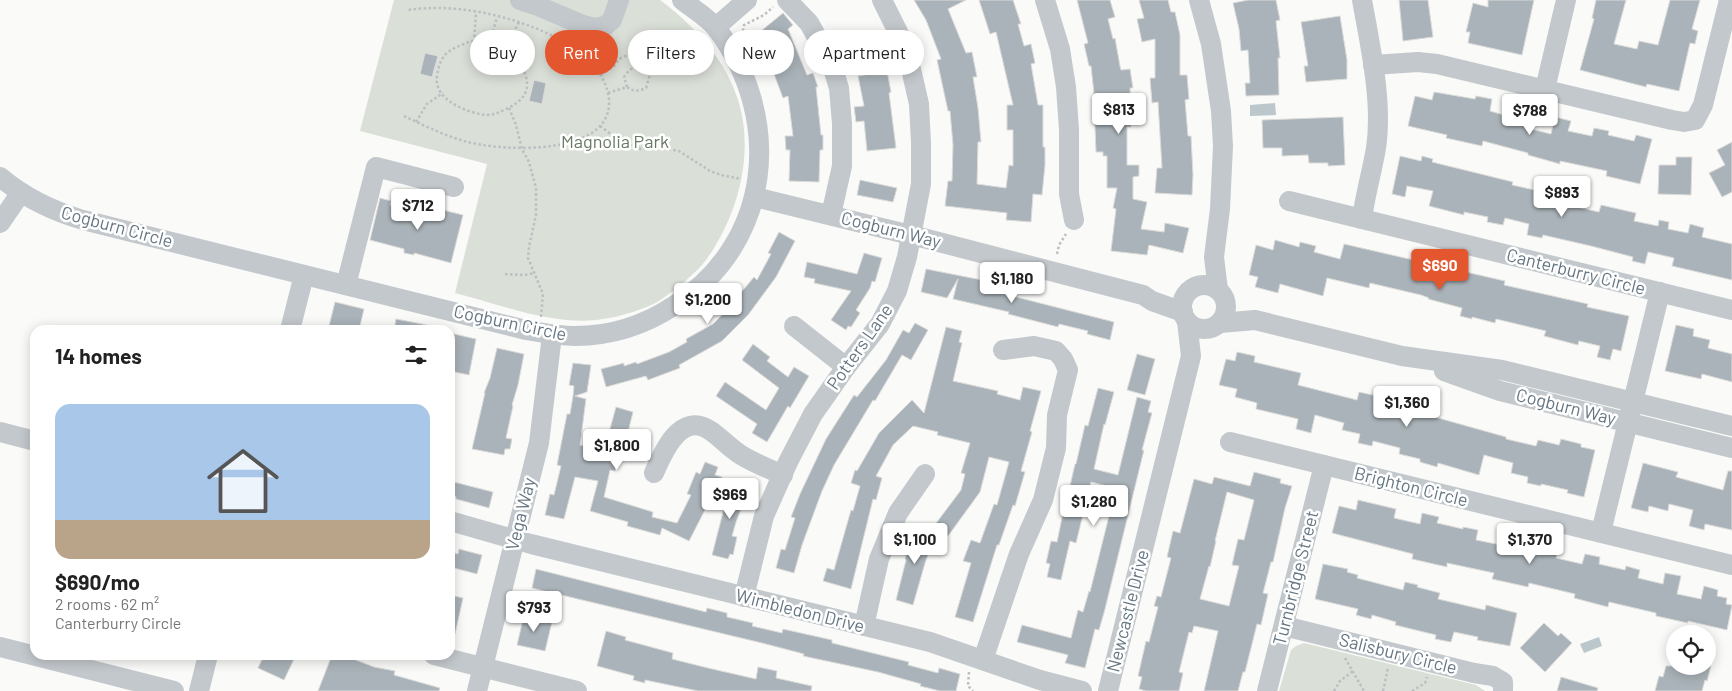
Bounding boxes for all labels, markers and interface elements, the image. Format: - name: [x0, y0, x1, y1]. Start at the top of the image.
- chip: Buy: [470, 30, 535, 75]
- chip: Rent: [545, 30, 618, 75]
- chip: Filters: [628, 30, 714, 75]
- chip: New: [724, 30, 794, 75]
- chip: Apartment: [804, 30, 924, 75]
- pin: $813: [1089, 92, 1149, 135]
- pin: $788: [1500, 94, 1560, 136]
- text: $813: [1103, 99, 1135, 118]
- text: $788: [1513, 100, 1547, 119]
- park label: Magnolia Park: [561, 130, 669, 152]
- pin: $893: [1532, 176, 1592, 218]
- text: $893: [1545, 182, 1579, 201]
- pin: $712: [388, 188, 448, 231]
- text: $712: [402, 195, 434, 214]
- street label: Cogburn Circle: [59, 201, 176, 252]
- street label: Cogburn Way: [839, 206, 943, 252]
- street label: Canterburry Circle: [1505, 243, 1648, 299]
- pin: $690: [1410, 248, 1470, 291]
- text: $690: [1422, 255, 1458, 274]
- pin: $1,180: [971, 262, 1053, 304]
- text: $1,180: [991, 268, 1033, 287]
- pin: $1,200: [667, 282, 749, 325]
- text: $1,200: [685, 289, 731, 308]
- street label: Cogburn Circle: [452, 299, 569, 345]
- street label: Potters Lane: [822, 299, 897, 394]
- icon: filters: [402, 341, 430, 369]
- text: 14 homes: [55, 343, 142, 368]
- street label: Cogburn Way: [1514, 383, 1618, 429]
- pin: $1,360: [1366, 386, 1448, 428]
- text: $1,360: [1384, 392, 1430, 411]
- pin: $1,800: [576, 428, 658, 471]
- text: $1,800: [594, 435, 640, 454]
- icon: home: [198, 436, 288, 526]
- street label: Brighton Circle: [1352, 461, 1470, 511]
- street label: Vega Way: [500, 475, 540, 552]
- pin: $969: [700, 478, 760, 520]
- text: $969: [713, 484, 747, 503]
- pin: $1,280: [1053, 484, 1135, 527]
- text: $1,280: [1071, 491, 1117, 510]
- street label: Turnbridge Street: [1268, 508, 1322, 647]
- pin: $1,100: [874, 522, 956, 565]
- pin: $1,370: [1489, 522, 1571, 565]
- text: $1,100: [894, 529, 936, 548]
- text: $1,370: [1508, 529, 1552, 548]
- street label: Newcastle Drive: [1101, 547, 1153, 674]
- text: $690/mo: [55, 569, 140, 594]
- street label: Wimbledon Drive: [734, 583, 867, 637]
- pin: $793: [504, 590, 564, 633]
- text: 2 rooms · 62 m²: [55, 594, 159, 613]
- text: $793: [517, 597, 551, 616]
- text: Canterburry Circle: [55, 613, 181, 632]
- map controls: [1666, 625, 1716, 675]
- button: locate: [1666, 625, 1716, 675]
- street label: Salisbury Circle: [1337, 628, 1459, 678]

